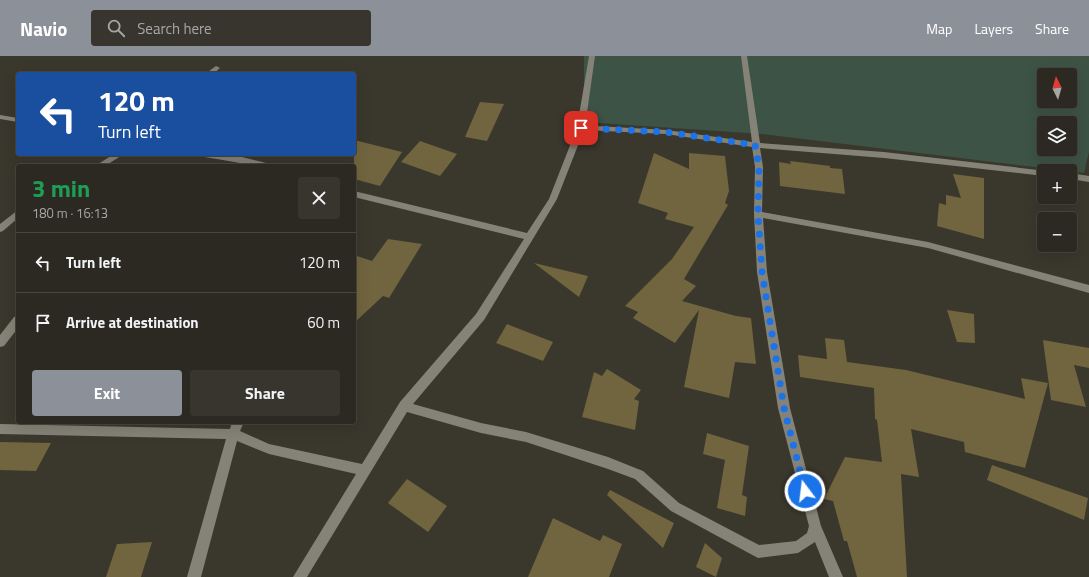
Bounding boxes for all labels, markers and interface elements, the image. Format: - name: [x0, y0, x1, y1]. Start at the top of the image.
- search box: [91, 10, 371, 46]
- text: Navio: [20, 14, 67, 43]
- icon: search: [105, 17, 127, 39]
- text: Search here: [137, 17, 212, 40]
- text: Map: [926, 18, 952, 39]
- text: Layers: [974, 18, 1013, 39]
- text: Share: [1035, 18, 1069, 39]
- north arrow: [1037, 68, 1077, 108]
- map controls: [1037, 68, 1077, 252]
- text: 120 m: [98, 79, 175, 122]
- icon: left: [32, 88, 84, 140]
- pin: [564, 111, 598, 145]
- button: layers: [1037, 116, 1077, 156]
- icon: arrive: [570, 117, 592, 139]
- text: Turn left: [98, 118, 161, 145]
- button: +: [1037, 164, 1077, 204]
- text: 3 min: [32, 170, 90, 206]
- button: close: [298, 177, 340, 219]
- text: 180 m · 16:13: [32, 203, 108, 223]
- button: −: [1037, 212, 1077, 252]
- text: Turn left: [66, 251, 121, 274]
- text: 120 m: [299, 251, 340, 274]
- icon: left: [32, 252, 54, 274]
- text: Arrive at destination: [66, 311, 199, 334]
- text: 60 m: [307, 311, 340, 334]
- icon: arrive: [32, 312, 54, 334]
- button: Exit: [32, 370, 182, 416]
- button: Share: [190, 370, 340, 416]
- position arrow: [784, 470, 826, 512]

